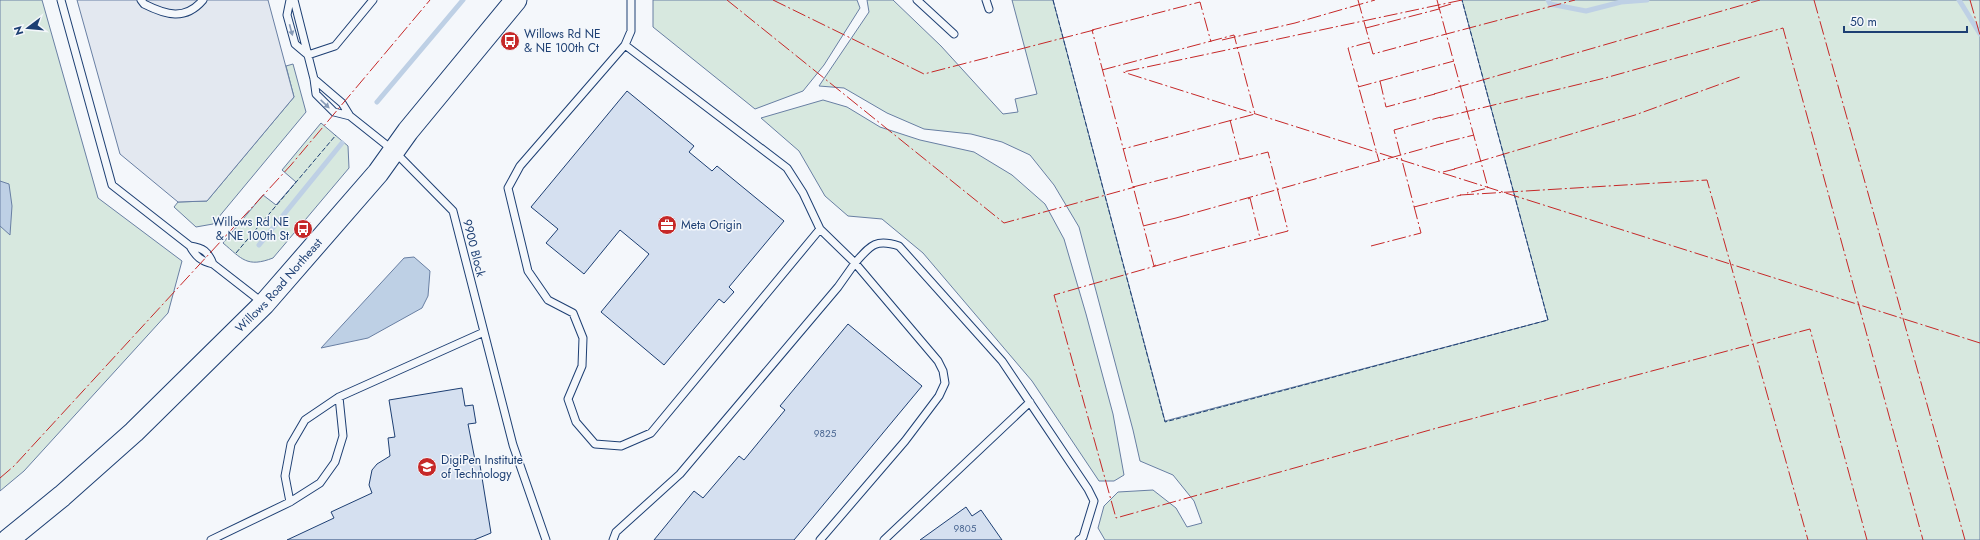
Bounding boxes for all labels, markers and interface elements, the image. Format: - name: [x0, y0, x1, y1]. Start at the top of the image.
- north arrow: [8, 8, 48, 48]
- scale bar: [1844, 8, 1967, 34]
- text: 50 m: [1850, 13, 1877, 31]
- text: N: [9, 24, 27, 37]
- one-way arrow: [288, 24, 294, 36]
- place label: Willows Rd NE & NE 100th Ct: [524, 25, 601, 57]
- bus stop icon: Willows Rd NE & NE 100th Ct: [499, 30, 521, 52]
- one-way arrow: [320, 99, 330, 108]
- place label: Willows Rd NE & NE 100th St: [212, 213, 289, 245]
- office icon: Meta Origin: [656, 214, 678, 236]
- place label: Meta Origin: [681, 216, 742, 234]
- street label: 9900 Block: [458, 217, 490, 279]
- bus stop icon: Willows Rd NE & NE 100th St: [292, 218, 314, 240]
- street label: Willows Road Northeast: [231, 234, 326, 337]
- house number: 9825: [814, 426, 837, 441]
- place label: DigiPen Institute of Technology: [441, 451, 523, 483]
- school or university icon: DigiPen Institute of Technology: [416, 456, 438, 478]
- house number: 9805: [954, 521, 977, 536]

